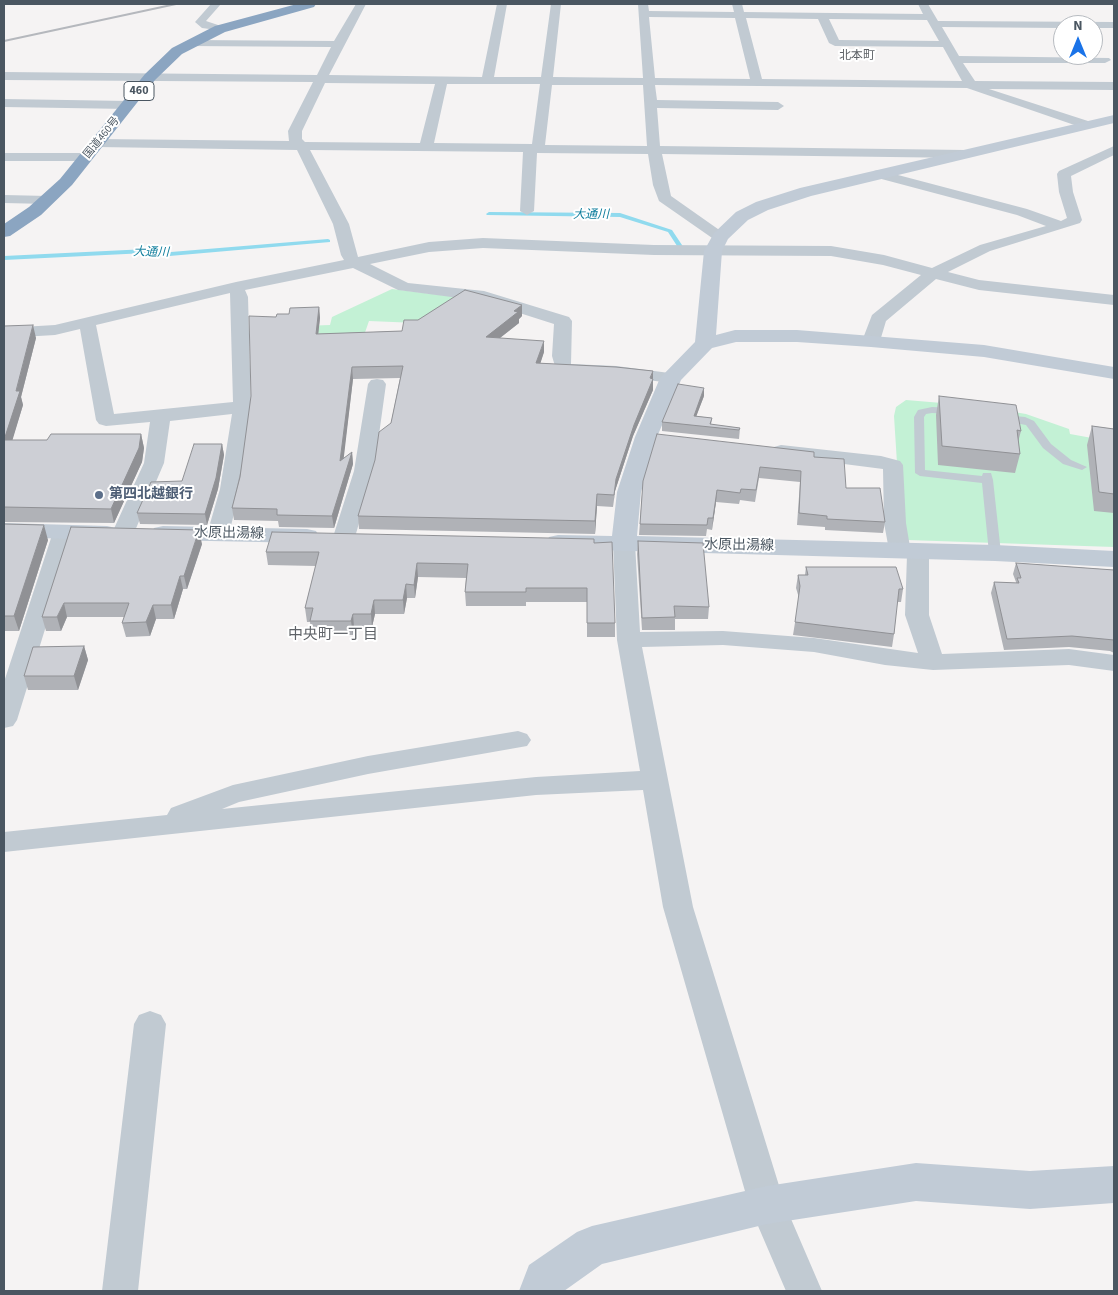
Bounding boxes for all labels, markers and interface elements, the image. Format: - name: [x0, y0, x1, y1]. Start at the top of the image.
- north arrow: [1053, 15, 1103, 65]
- text: N: [1073, 16, 1083, 36]
- district label: 北本町: [839, 49, 875, 63]
- road number: 460: [124, 82, 154, 100]
- street label: 国道460号: [81, 115, 123, 161]
- water label: 大通川: [573, 208, 609, 222]
- water label: 大通川: [133, 245, 169, 261]
- place label: 第四北越銀行: [109, 487, 193, 503]
- marker: 第四北越銀行: [93, 489, 105, 501]
- street label: 水原出湯線: [194, 525, 264, 543]
- street label: 水原出湯線: [704, 537, 774, 555]
- district label: 中央町一丁目: [288, 627, 378, 645]

